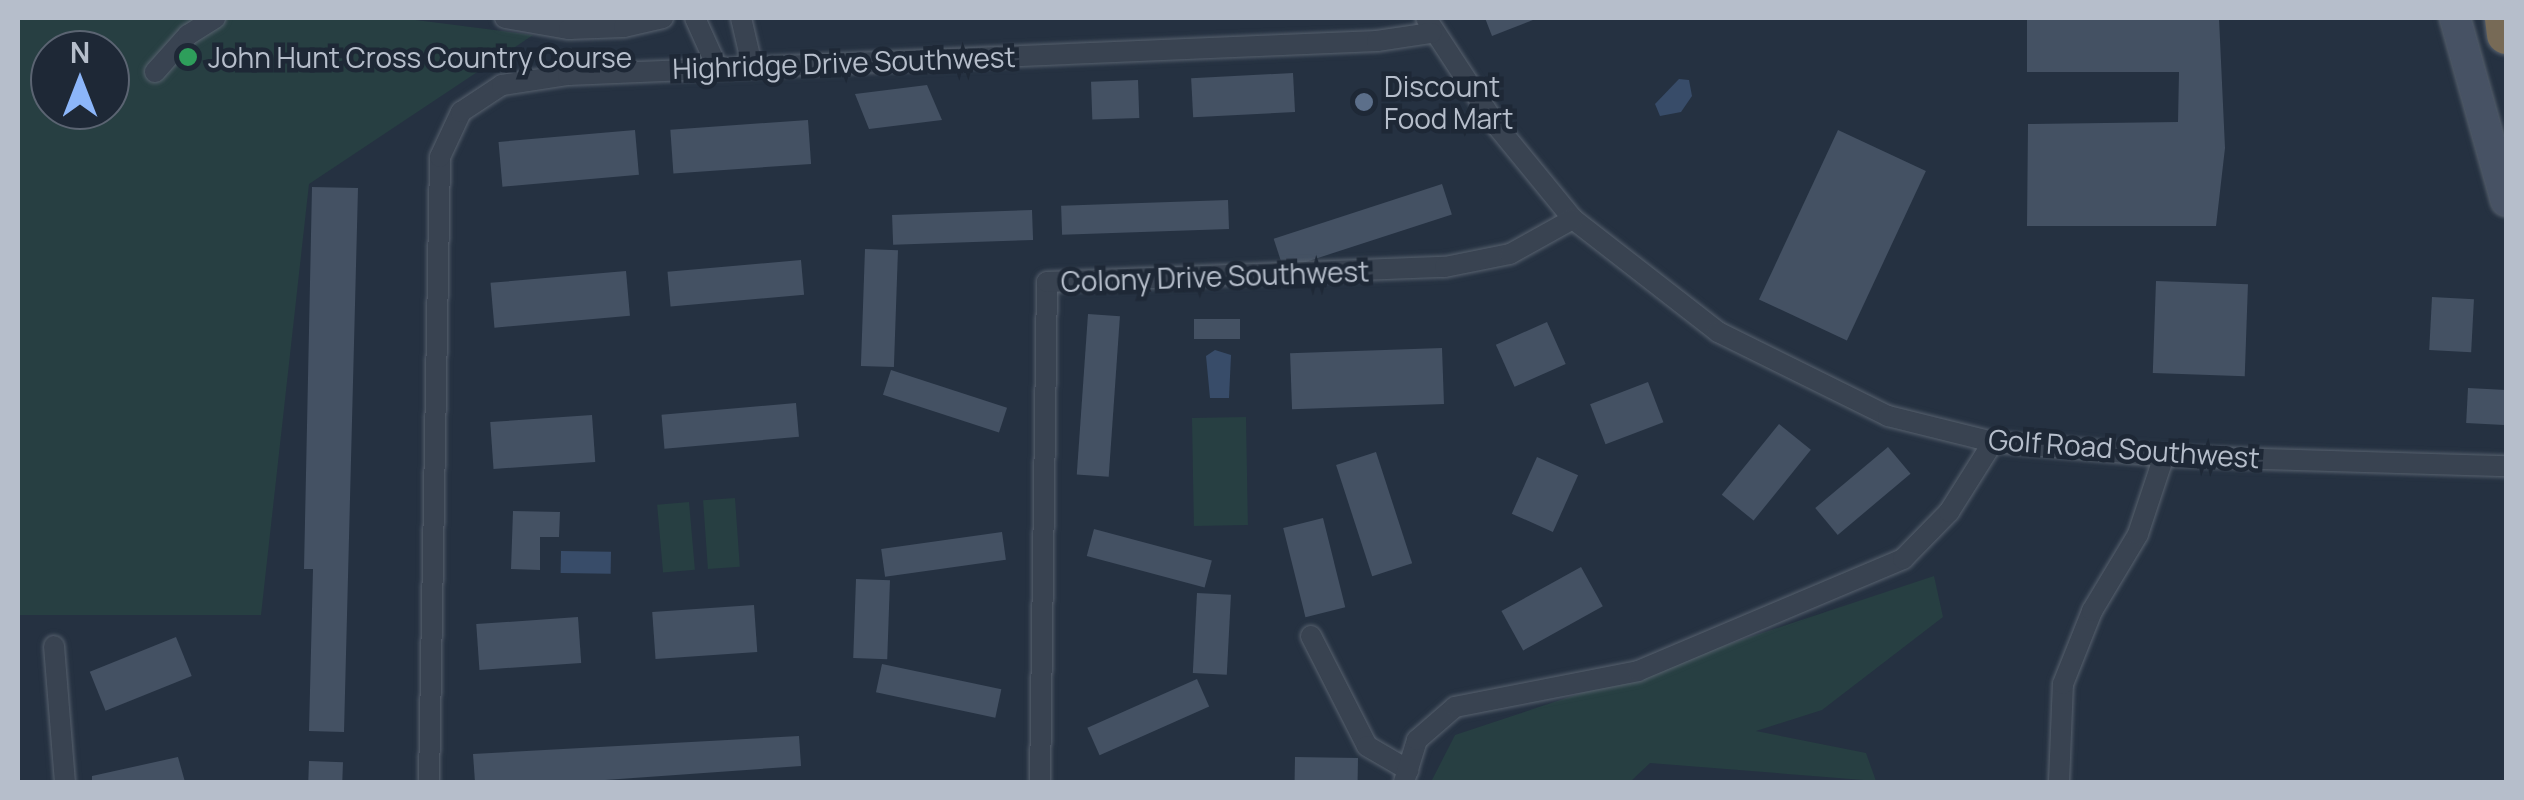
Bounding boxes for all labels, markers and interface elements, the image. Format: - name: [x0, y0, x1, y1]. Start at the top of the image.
- north arrow: [30, 30, 130, 130]
- text: N: [70, 33, 90, 71]
- street label: Highridge Drive Southwest: [672, 39, 1016, 85]
- place label: John Hunt Cross Country Course: [208, 40, 632, 74]
- marker: John Hunt Cross Country Course: [177, 46, 199, 68]
- place label: Discount Food Mart: [1384, 69, 1513, 135]
- marker: Discount Food Mart: [1353, 91, 1375, 113]
- street label: Colony Drive Southwest: [1060, 254, 1370, 298]
- street label: Golf Road Southwest: [1987, 422, 2261, 474]

